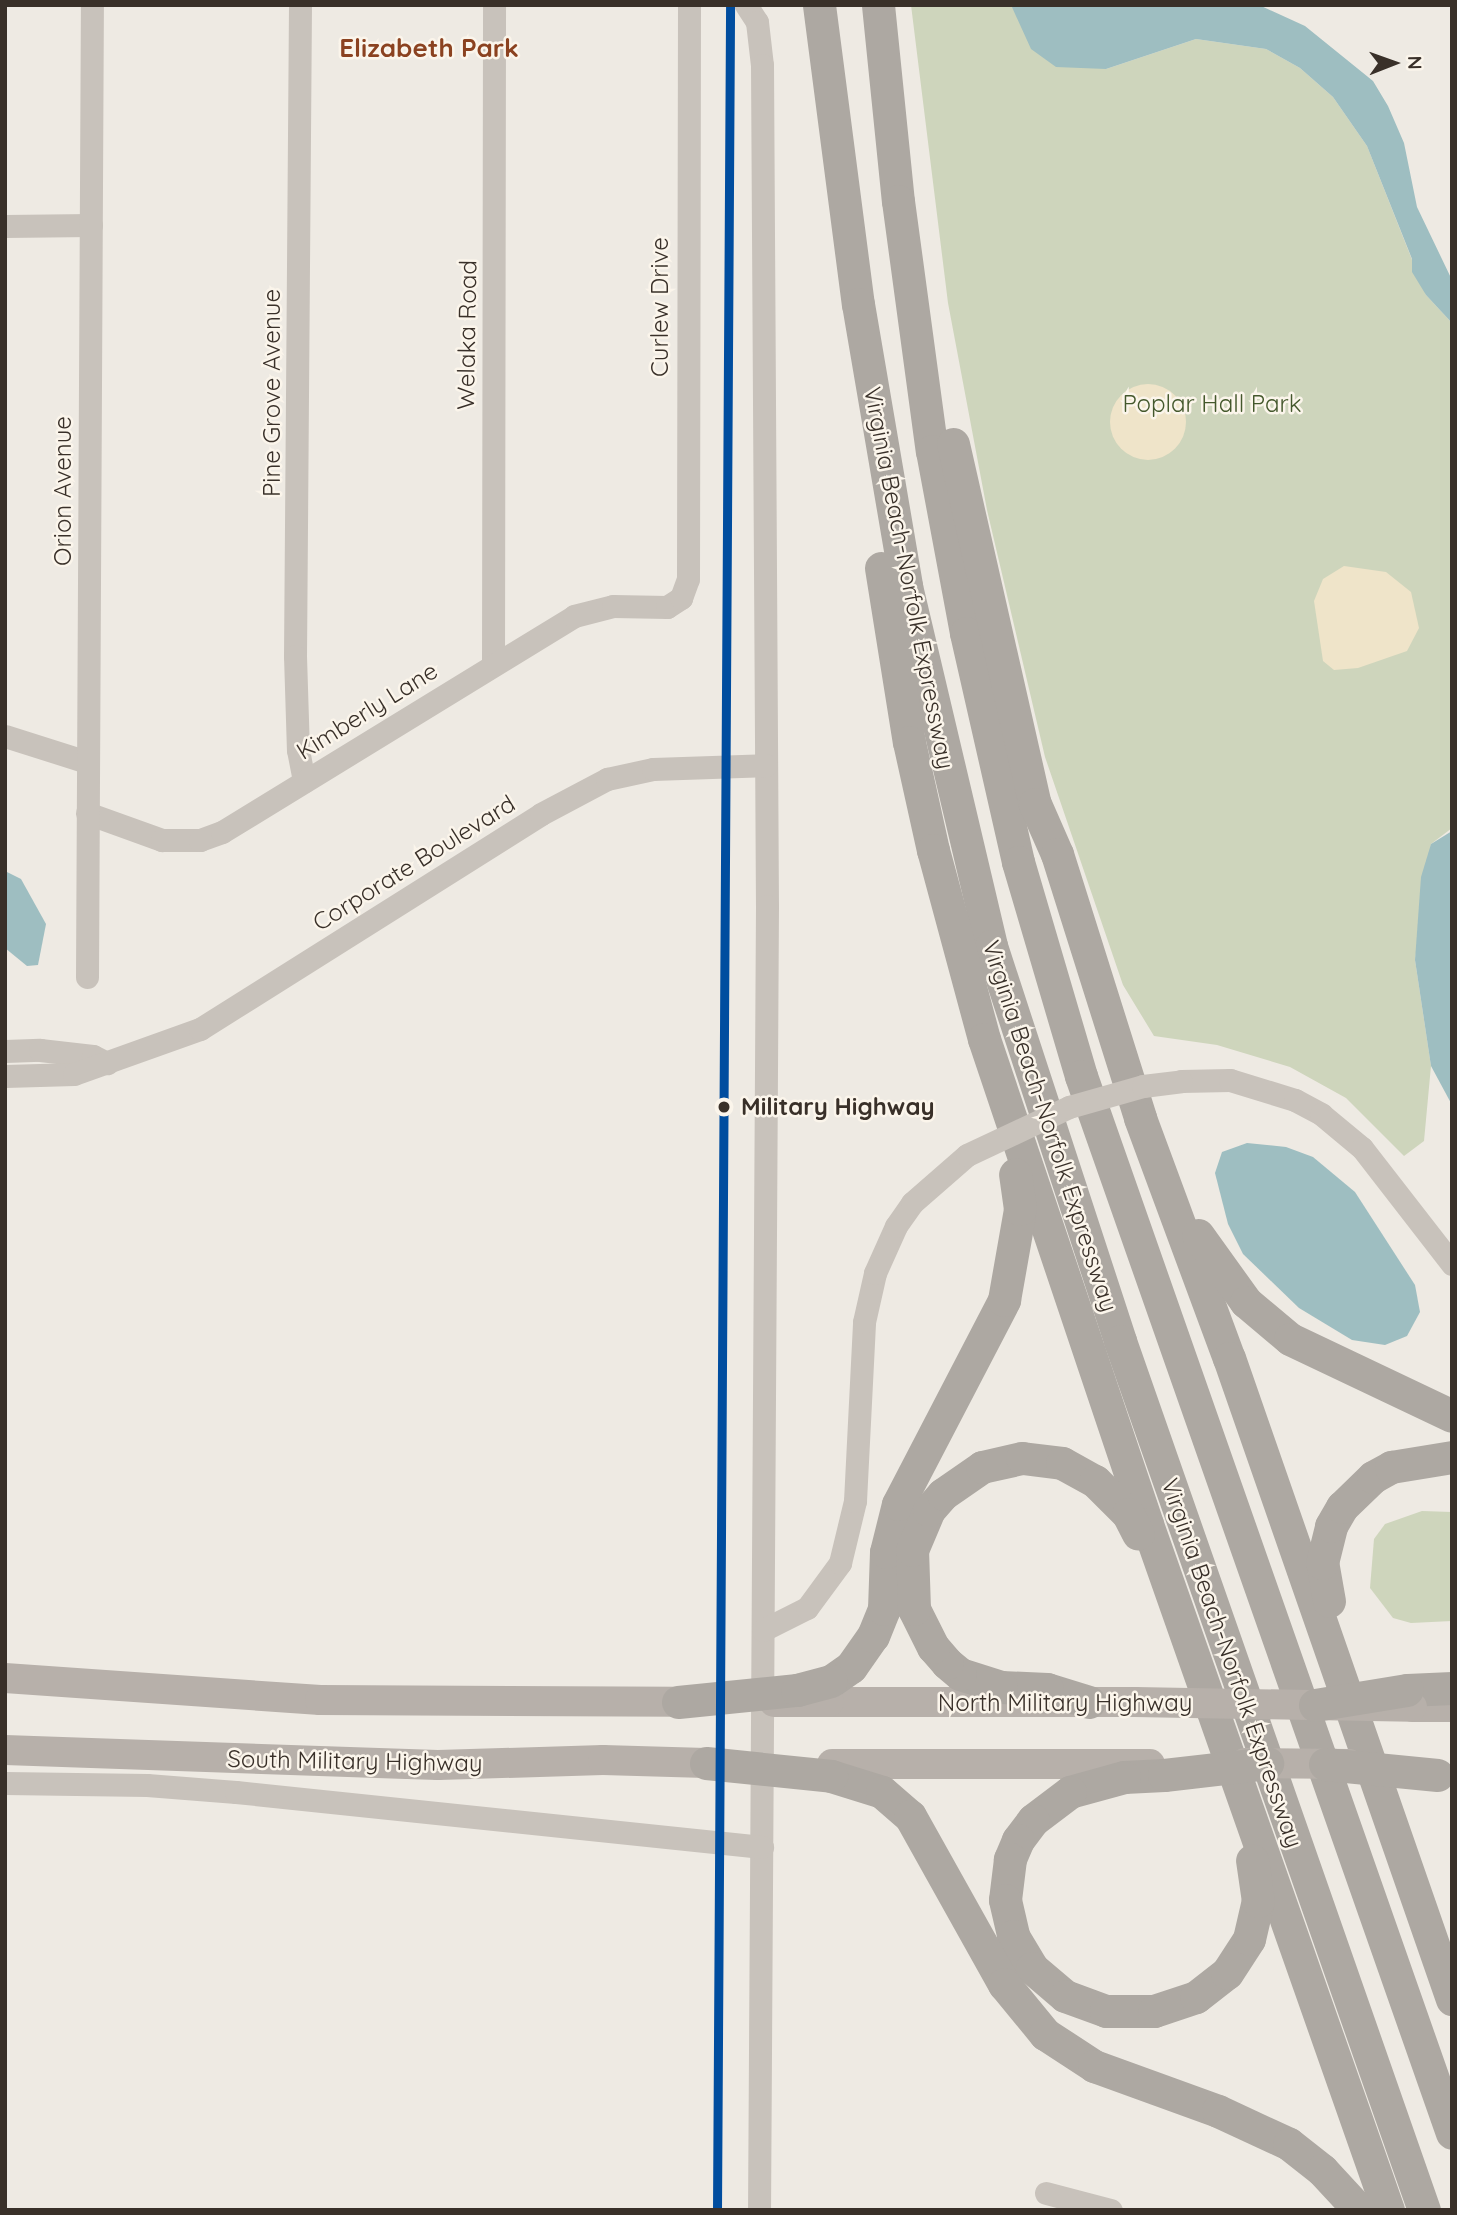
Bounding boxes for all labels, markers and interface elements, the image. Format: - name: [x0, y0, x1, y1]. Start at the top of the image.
- north arrow: [1359, 28, 1429, 98]
- district label: Elizabeth Park: [339, 32, 519, 64]
- text: N: [1403, 55, 1427, 70]
- street label: Curlew Drive: [646, 237, 674, 377]
- street label: Welaka Road: [451, 260, 483, 410]
- street label: Pine Grove Avenue: [258, 289, 286, 497]
- street label: Virginia Beach-Norfolk Expressway: [858, 384, 960, 772]
- park label: Poplar Hall Park: [1122, 390, 1302, 418]
- street label: Orion Avenue: [49, 416, 77, 566]
- street label: Kimberly Lane: [291, 656, 443, 766]
- street label: Corporate Boulevard: [308, 789, 520, 937]
- street label: Virginia Beach-Norfolk Expressway: [976, 937, 1124, 1315]
- place label: Military Highway: [741, 1093, 935, 1121]
- marker: Military Highway: [713, 1096, 735, 1118]
- street label: Virginia Beach-Norfolk Expressway: [1155, 1475, 1309, 1851]
- street label: North Military Highway: [938, 1689, 1192, 1717]
- street label: South Military Highway: [227, 1744, 483, 1778]

